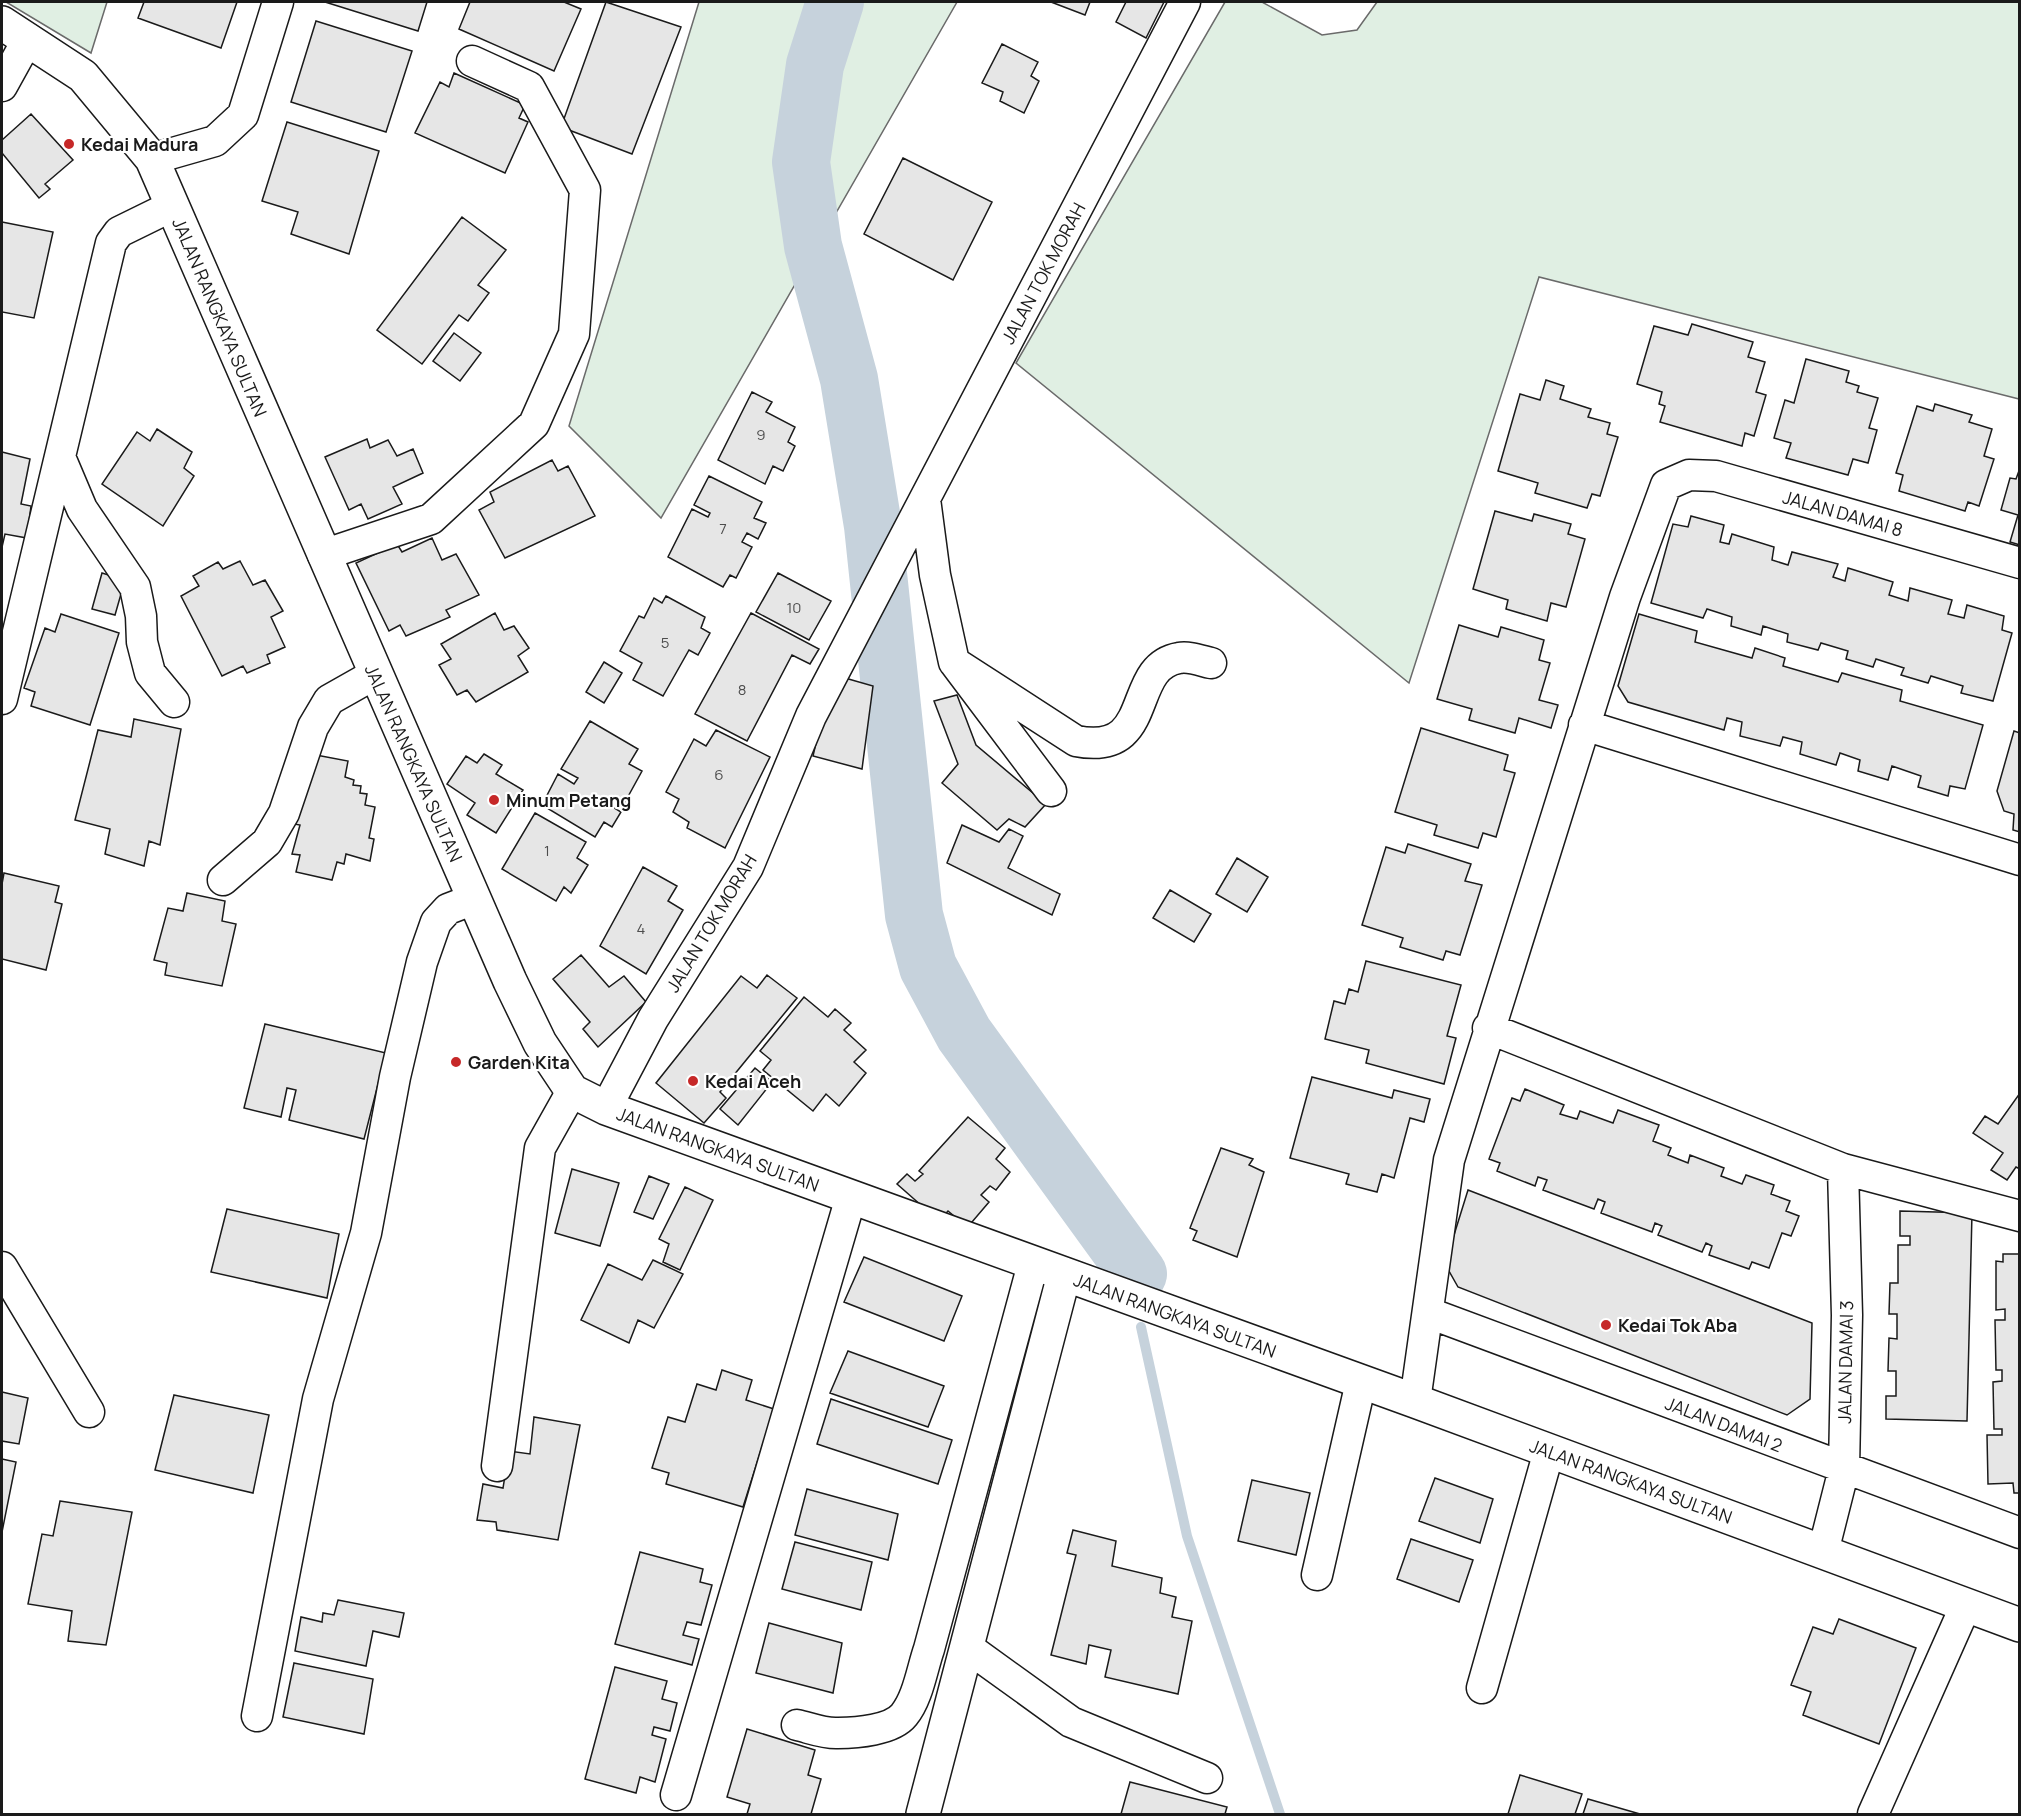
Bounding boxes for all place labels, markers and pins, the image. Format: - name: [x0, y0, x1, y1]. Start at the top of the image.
- place label: Kedai Madura: [81, 132, 198, 156]
- marker: Kedai Madura: [62, 137, 76, 151]
- place label: Minum Petang: [506, 788, 631, 812]
- marker: Minum Petang: [487, 793, 501, 807]
- place label: Garden Kita: [468, 1050, 570, 1074]
- marker: Garden Kita: [449, 1055, 463, 1069]
- place label: Kedai Aceh: [705, 1069, 801, 1093]
- marker: Kedai Aceh: [686, 1074, 700, 1088]
- place label: Kedai Tok Aba: [1618, 1313, 1737, 1337]
- marker: Kedai Tok Aba: [1599, 1318, 1613, 1332]

